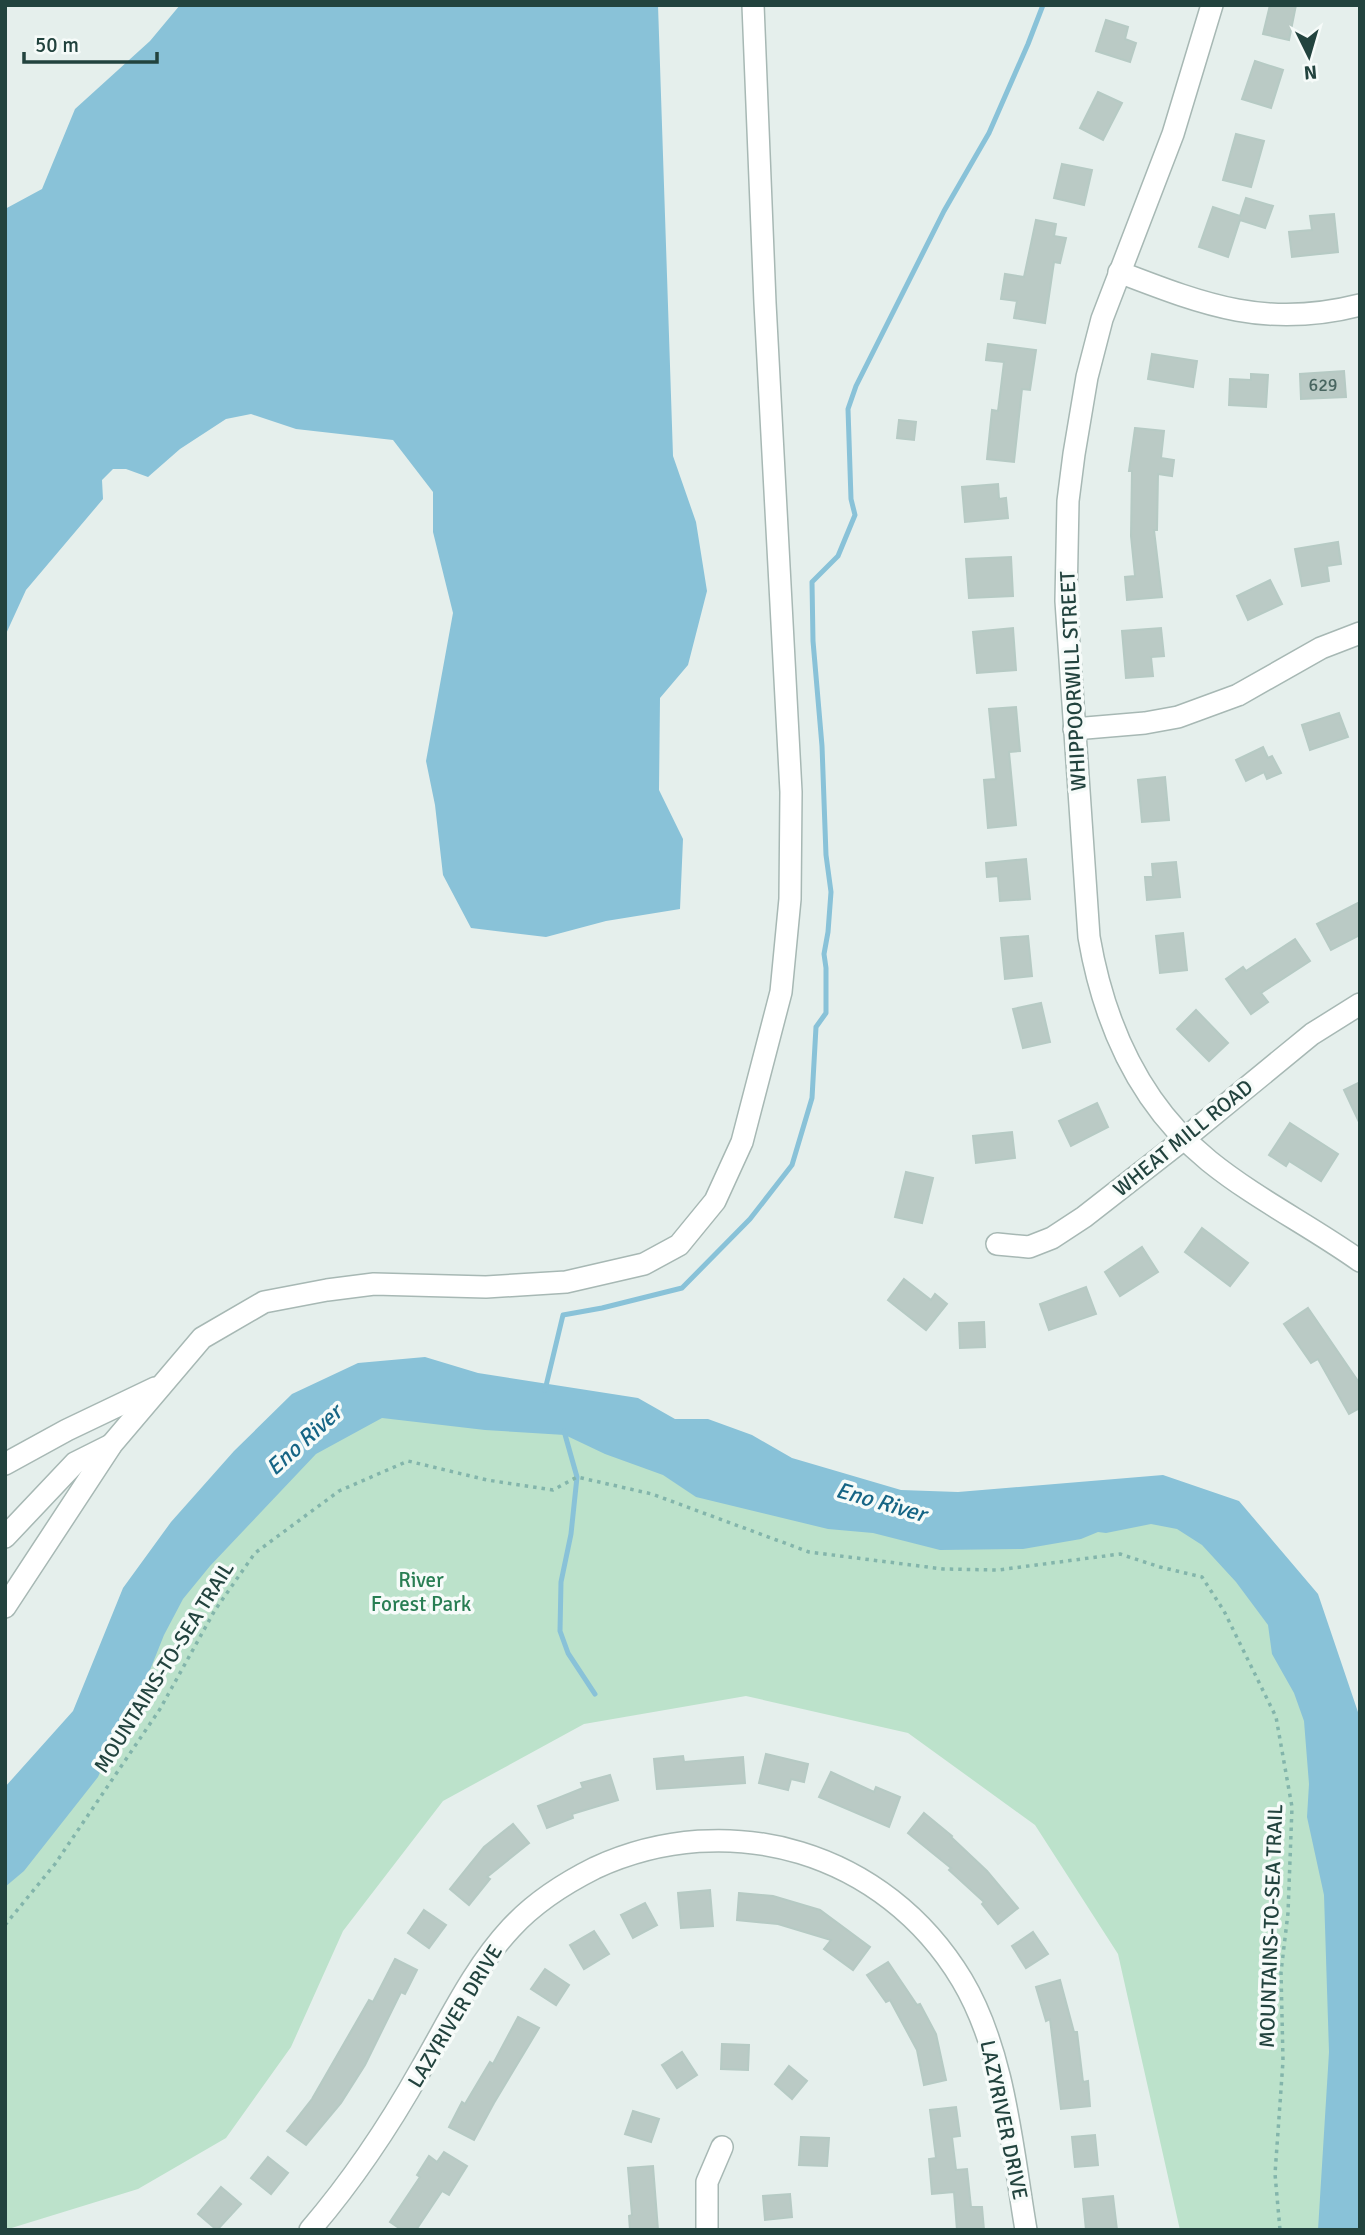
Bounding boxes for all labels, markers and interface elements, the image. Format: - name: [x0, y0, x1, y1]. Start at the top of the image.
- scale bar: [24, 21, 158, 65]
- north arrow: [1274, 21, 1344, 91]
- text: 50 m: [35, 32, 79, 58]
- text: N: [1303, 59, 1318, 84]
- house number: 629: [1308, 374, 1338, 396]
- street label: WHIPPOORWILL STREET: [1054, 570, 1092, 792]
- street label: WHEAT MILL ROAD: [1108, 1074, 1258, 1202]
- water label: Eno River: [260, 1396, 351, 1482]
- water label: Eno River: [833, 1475, 933, 1530]
- street label: MOUNTAINS-TO-SEA TRAIL: [88, 1556, 240, 1777]
- park label: River Forest Park: [371, 1567, 472, 1617]
- street label: MOUNTAINS-TO-SEA TRAIL: [1254, 1803, 1288, 2048]
- street label: LAZYRIVER DRIVE: [402, 1940, 508, 2092]
- street label: LAZYRIVER DRIVE: [974, 2038, 1034, 2202]

